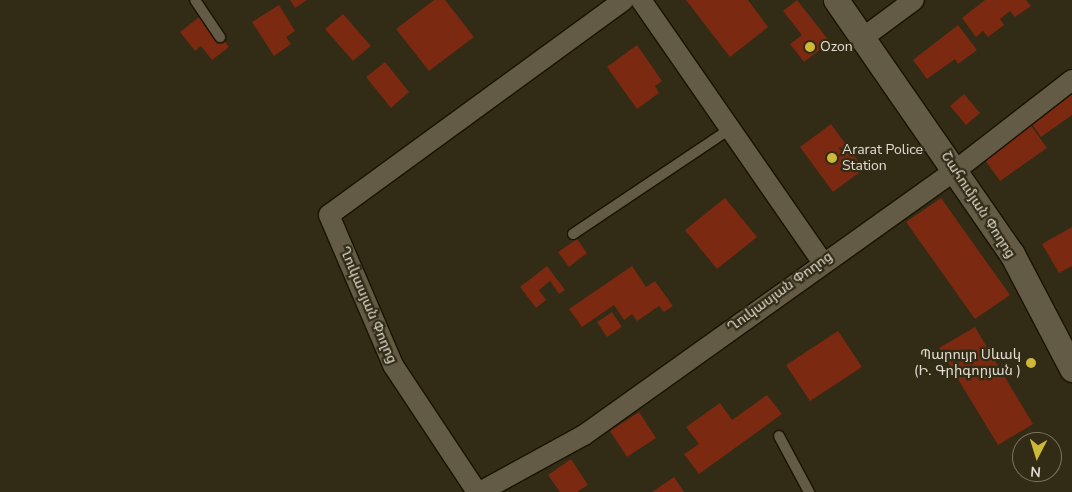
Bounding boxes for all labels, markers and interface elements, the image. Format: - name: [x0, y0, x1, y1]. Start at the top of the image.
- place label: Ozon: [820, 39, 853, 55]
- marker: Ozon: [804, 41, 816, 53]
- place label: Ararat Police Station: [842, 142, 923, 174]
- street label: Շահումյան Փողոց: [937, 148, 1019, 262]
- marker: Ararat Police Station: [826, 152, 838, 164]
- street label: Ղուկասյան Փողոց: [336, 244, 400, 366]
- street label: Ղուկասյան Փողոց: [724, 248, 836, 336]
- place label: Պարույր Սևակ (Ի. Գրիգորյան ): [914, 347, 1021, 380]
- marker: Պարույր Սևակ (Ի. Գրիգորյան ): [1025, 357, 1037, 369]
- north arrow: [1012, 432, 1062, 482]
- text: N: [1030, 462, 1042, 481]

